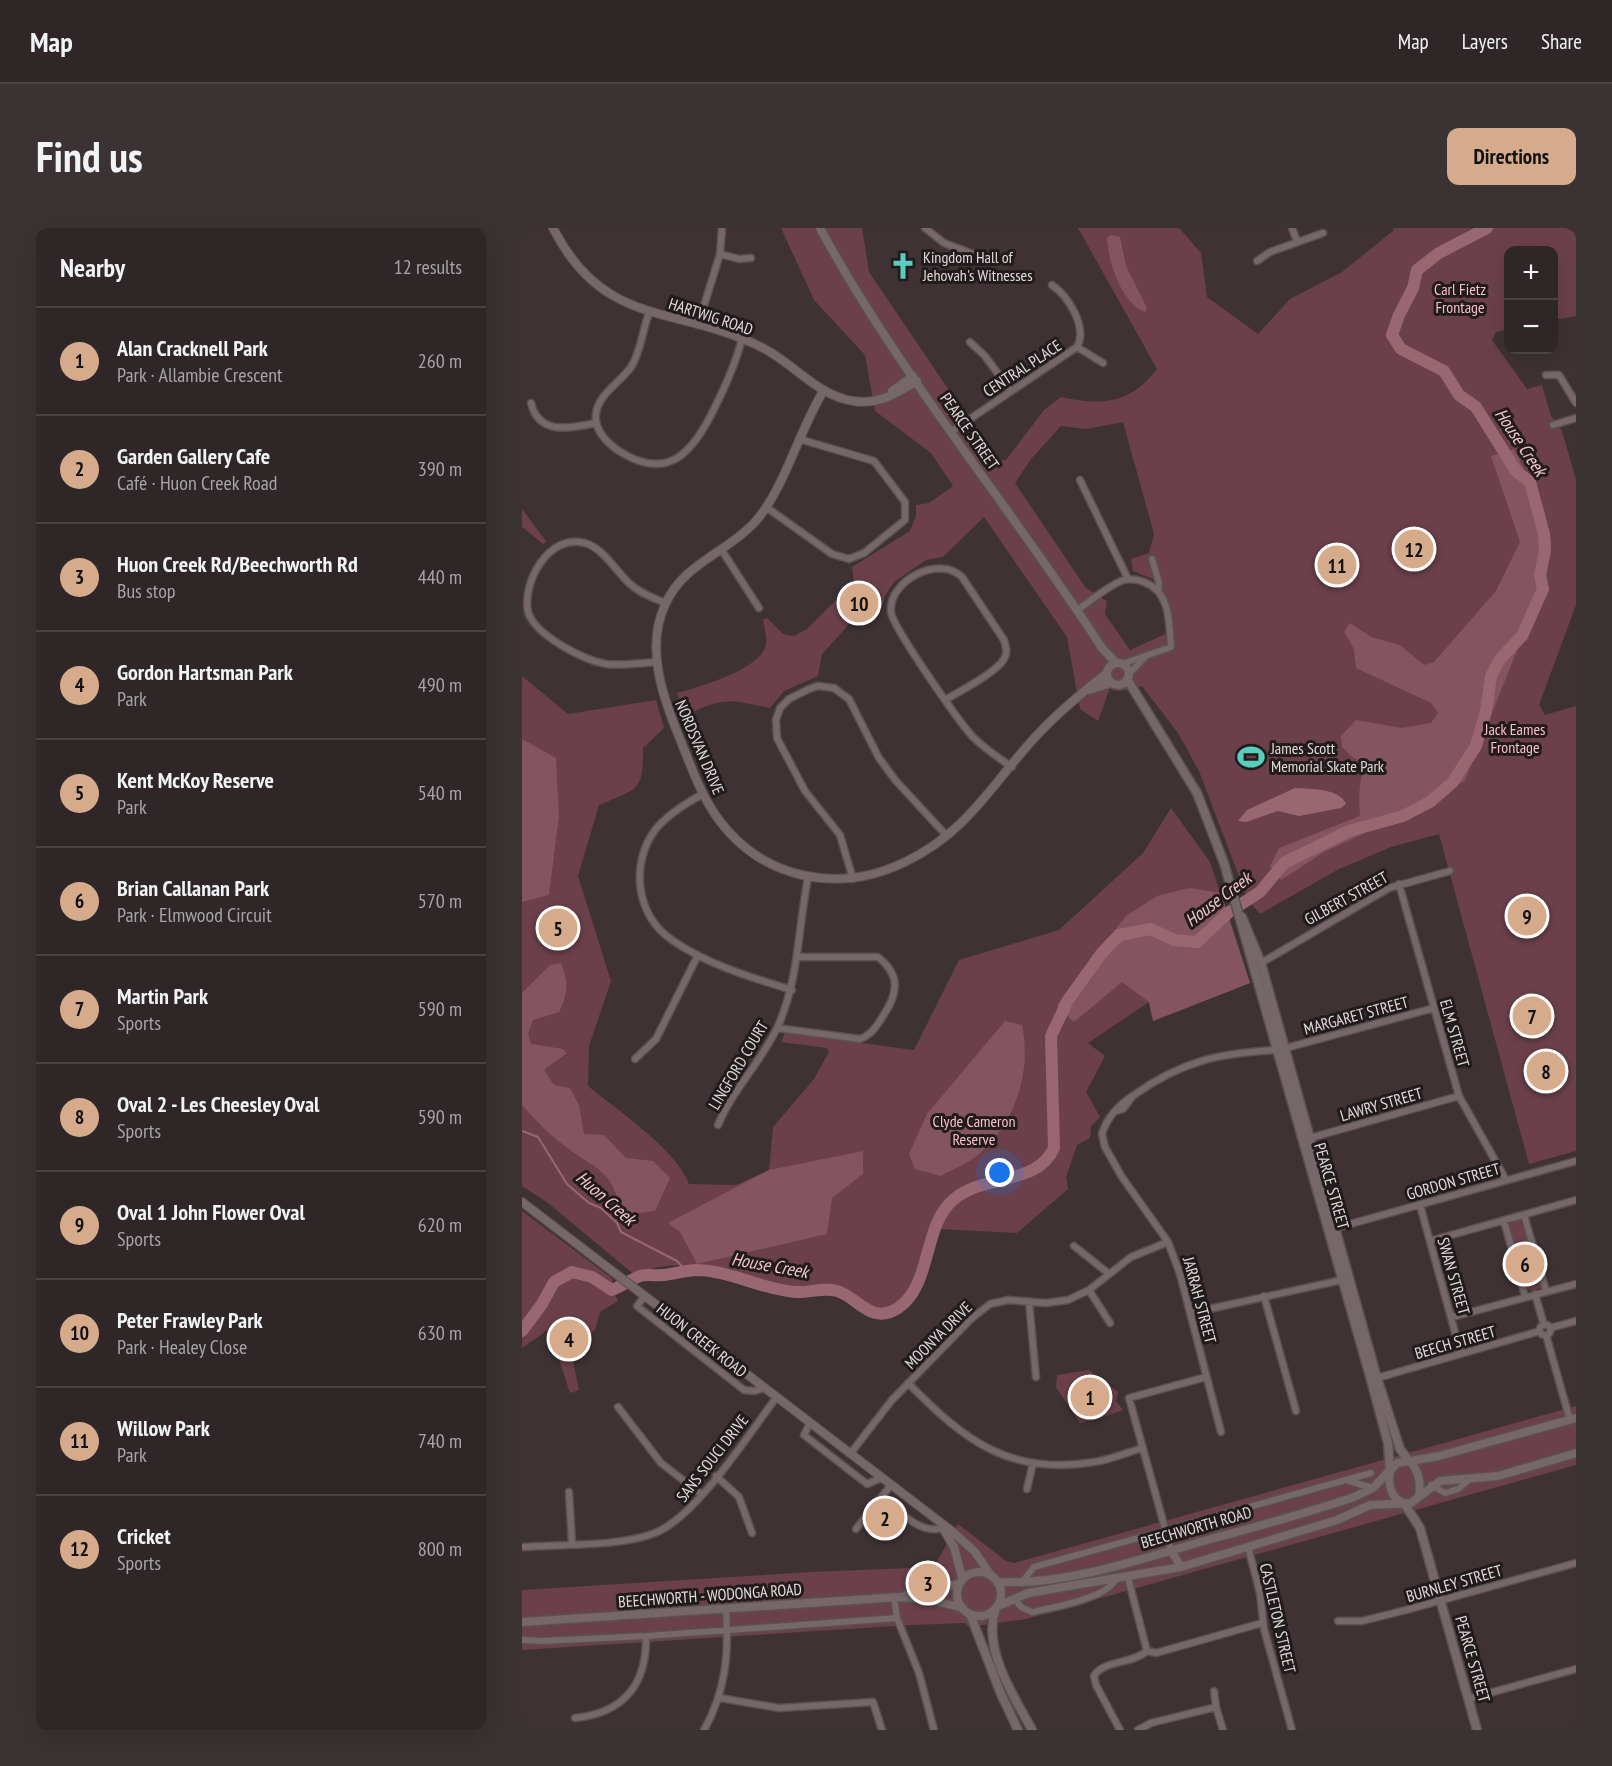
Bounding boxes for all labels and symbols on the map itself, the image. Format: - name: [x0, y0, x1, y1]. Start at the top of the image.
- place label: Kingdom Hall of Jehovah's Witnesses: [922, 247, 1033, 285]
- church icon: Kingdom Hall of Jehovah's Witnesses: [888, 251, 918, 281]
- park label: Carl Fietz Frontage: [1434, 279, 1486, 317]
- street label: HARTWIG ROAD: [666, 293, 756, 339]
- street label: CENTRAL PLACE: [979, 335, 1065, 401]
- street label: PEARCE STREET: [936, 389, 1004, 473]
- water label: House Creek: [1490, 404, 1553, 482]
- pin: 12: [1394, 526, 1434, 572]
- pin: 11: [1318, 542, 1356, 588]
- pin: 10: [840, 580, 878, 626]
- street label: NORDSVAN DRIVE: [671, 697, 729, 797]
- park label: Jack Eames Frontage: [1484, 719, 1545, 757]
- place label: James Scott Memorial Skate Park: [1270, 738, 1385, 776]
- sports icon: James Scott Memorial Skate Park: [1236, 742, 1266, 772]
- water label: House Creek: [1180, 865, 1257, 931]
- street label: GILBERT STREET: [1301, 867, 1391, 929]
- pin: 9: [1508, 894, 1546, 938]
- pin: 5: [538, 906, 578, 950]
- street label: MARGARET STREET: [1301, 991, 1411, 1039]
- pin: 7: [1512, 994, 1552, 1038]
- street label: ELM STREET: [1436, 997, 1474, 1069]
- street label: LINGFORD COURT: [704, 1017, 772, 1113]
- pin: 8: [1526, 1048, 1566, 1094]
- street label: LAWRY STREET: [1338, 1083, 1424, 1125]
- park label: Clyde Cameron Reserve: [933, 1111, 1015, 1149]
- street label: PEARCE STREET: [1310, 1140, 1354, 1232]
- your location: [985, 1158, 1014, 1187]
- street label: GORDON STREET: [1404, 1158, 1502, 1204]
- water label: Huon Creek: [571, 1166, 642, 1231]
- street label: SWAN STREET: [1433, 1235, 1475, 1317]
- pin: 6: [1506, 1242, 1544, 1286]
- water label: House Creek: [730, 1247, 812, 1283]
- street label: JARRAH STREET: [1179, 1254, 1221, 1345]
- street label: MOONYA DRIVE: [900, 1297, 976, 1373]
- street label: HUON CREEK ROAD: [653, 1299, 751, 1381]
- pin: 4: [550, 1316, 588, 1362]
- street label: BEECH STREET: [1412, 1321, 1498, 1363]
- pin: 1: [1070, 1374, 1110, 1420]
- street label: SANS SOUCI DRIVE: [672, 1410, 753, 1506]
- pin: 2: [866, 1496, 904, 1540]
- street label: BEECHWORTH ROAD: [1138, 1502, 1254, 1552]
- pin: 3: [908, 1560, 948, 1606]
- street label: BURNLEY STREET: [1404, 1560, 1504, 1606]
- street label: CASTLETON STREET: [1256, 1561, 1300, 1675]
- street label: BEECHWORTH - WODONGA ROAD: [617, 1579, 803, 1611]
- street label: PEARCE STREET: [1451, 1613, 1495, 1705]

